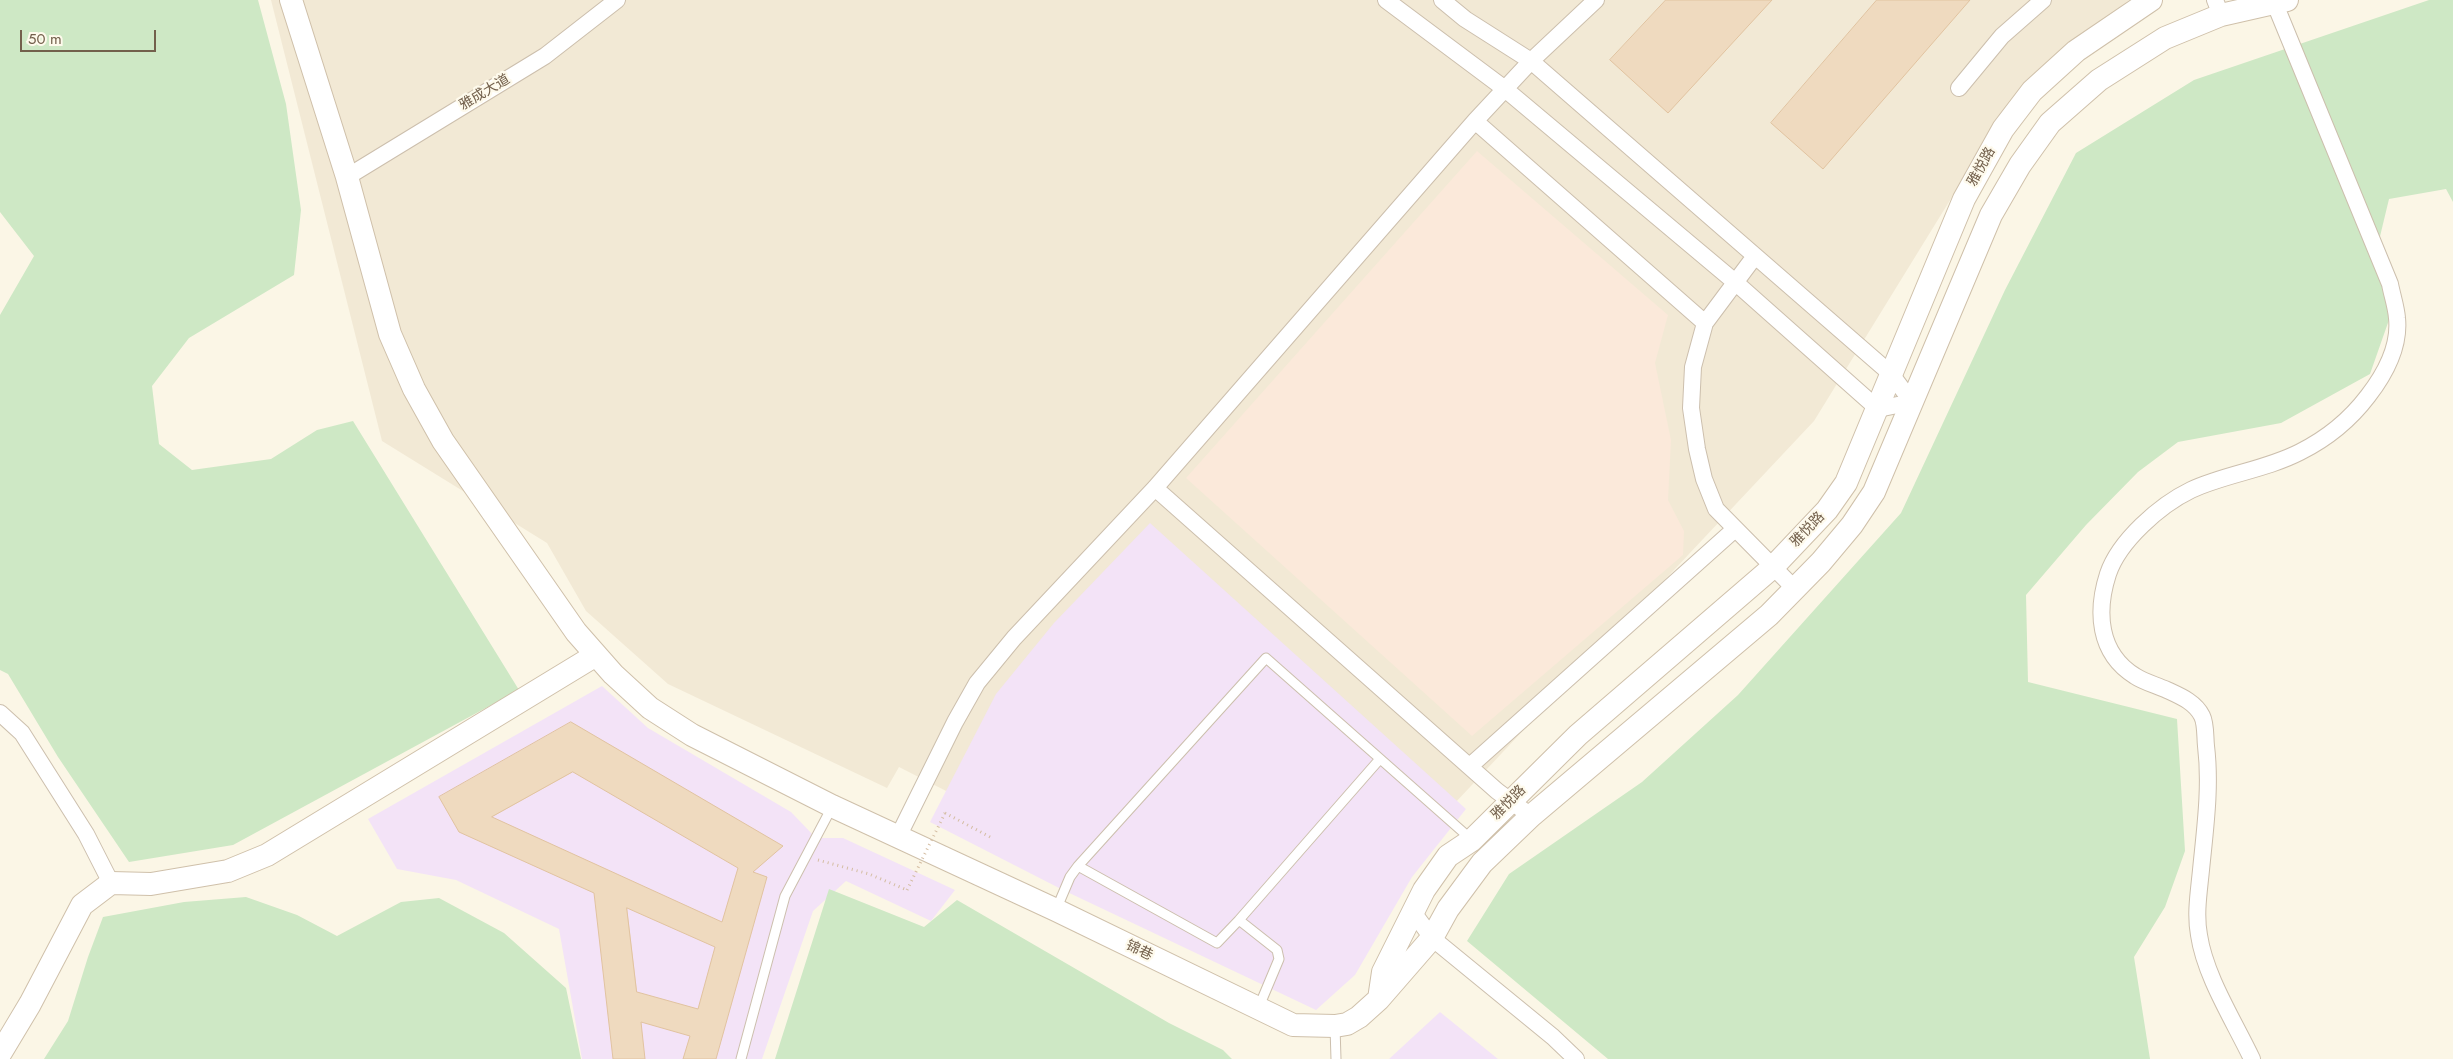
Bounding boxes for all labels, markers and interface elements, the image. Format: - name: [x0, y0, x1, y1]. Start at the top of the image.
- scale bar: [22, 20, 159, 52]
- text: 50 m: [28, 28, 62, 50]
- street label: 雅成大道: [457, 71, 513, 115]
- street label: 雅悦路: [1964, 145, 2000, 189]
- street label: 雅悦路: [1787, 509, 1829, 551]
- street label: 雅悦路: [1488, 782, 1530, 824]
- street label: 锦巷: [1123, 937, 1155, 965]

